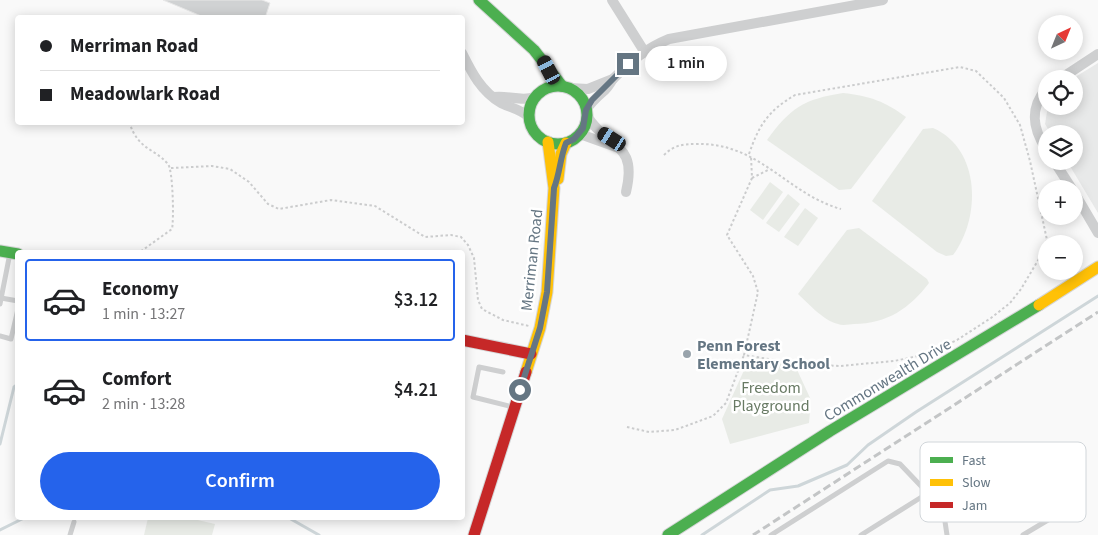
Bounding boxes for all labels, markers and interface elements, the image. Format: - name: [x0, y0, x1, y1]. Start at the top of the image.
- north arrow: [1038, 15, 1082, 60]
- map controls: [1038, 15, 1083, 280]
- text: Merriman Road: [70, 33, 198, 60]
- callout: 1 min: [646, 46, 728, 82]
- text: 1 min: [667, 52, 705, 74]
- car: [535, 53, 562, 87]
- route end: [617, 53, 639, 75]
- button: locate: [1038, 70, 1083, 115]
- text: Meadowlark Road: [70, 81, 220, 108]
- car: [595, 125, 628, 153]
- button: layers: [1038, 125, 1083, 170]
- button: +: [1038, 180, 1083, 225]
- street label: Merriman Road: [516, 208, 548, 312]
- button: −: [1038, 235, 1083, 280]
- text: Economy: [102, 276, 179, 303]
- icon: car: [42, 278, 87, 323]
- text: $3.12: [394, 287, 438, 314]
- text: 1 min · 13:27: [102, 303, 185, 325]
- street label: Commonwealth Drive: [820, 333, 955, 427]
- place label: Penn Forest Elementary School: [697, 335, 830, 375]
- marker: Penn Forest Elementary School: [681, 348, 693, 360]
- text: Comfort: [102, 366, 172, 393]
- icon: car: [42, 368, 87, 413]
- text: $4.21: [394, 377, 438, 404]
- park label: Freedom Playground: [732, 377, 810, 417]
- route start: [509, 379, 531, 401]
- text: 2 min · 13:28: [102, 393, 185, 415]
- legend: [920, 442, 1086, 522]
- text: Fast: [962, 451, 986, 471]
- button: Confirm: [40, 452, 440, 510]
- text: Slow: [962, 473, 991, 493]
- text: Jam: [962, 496, 987, 516]

